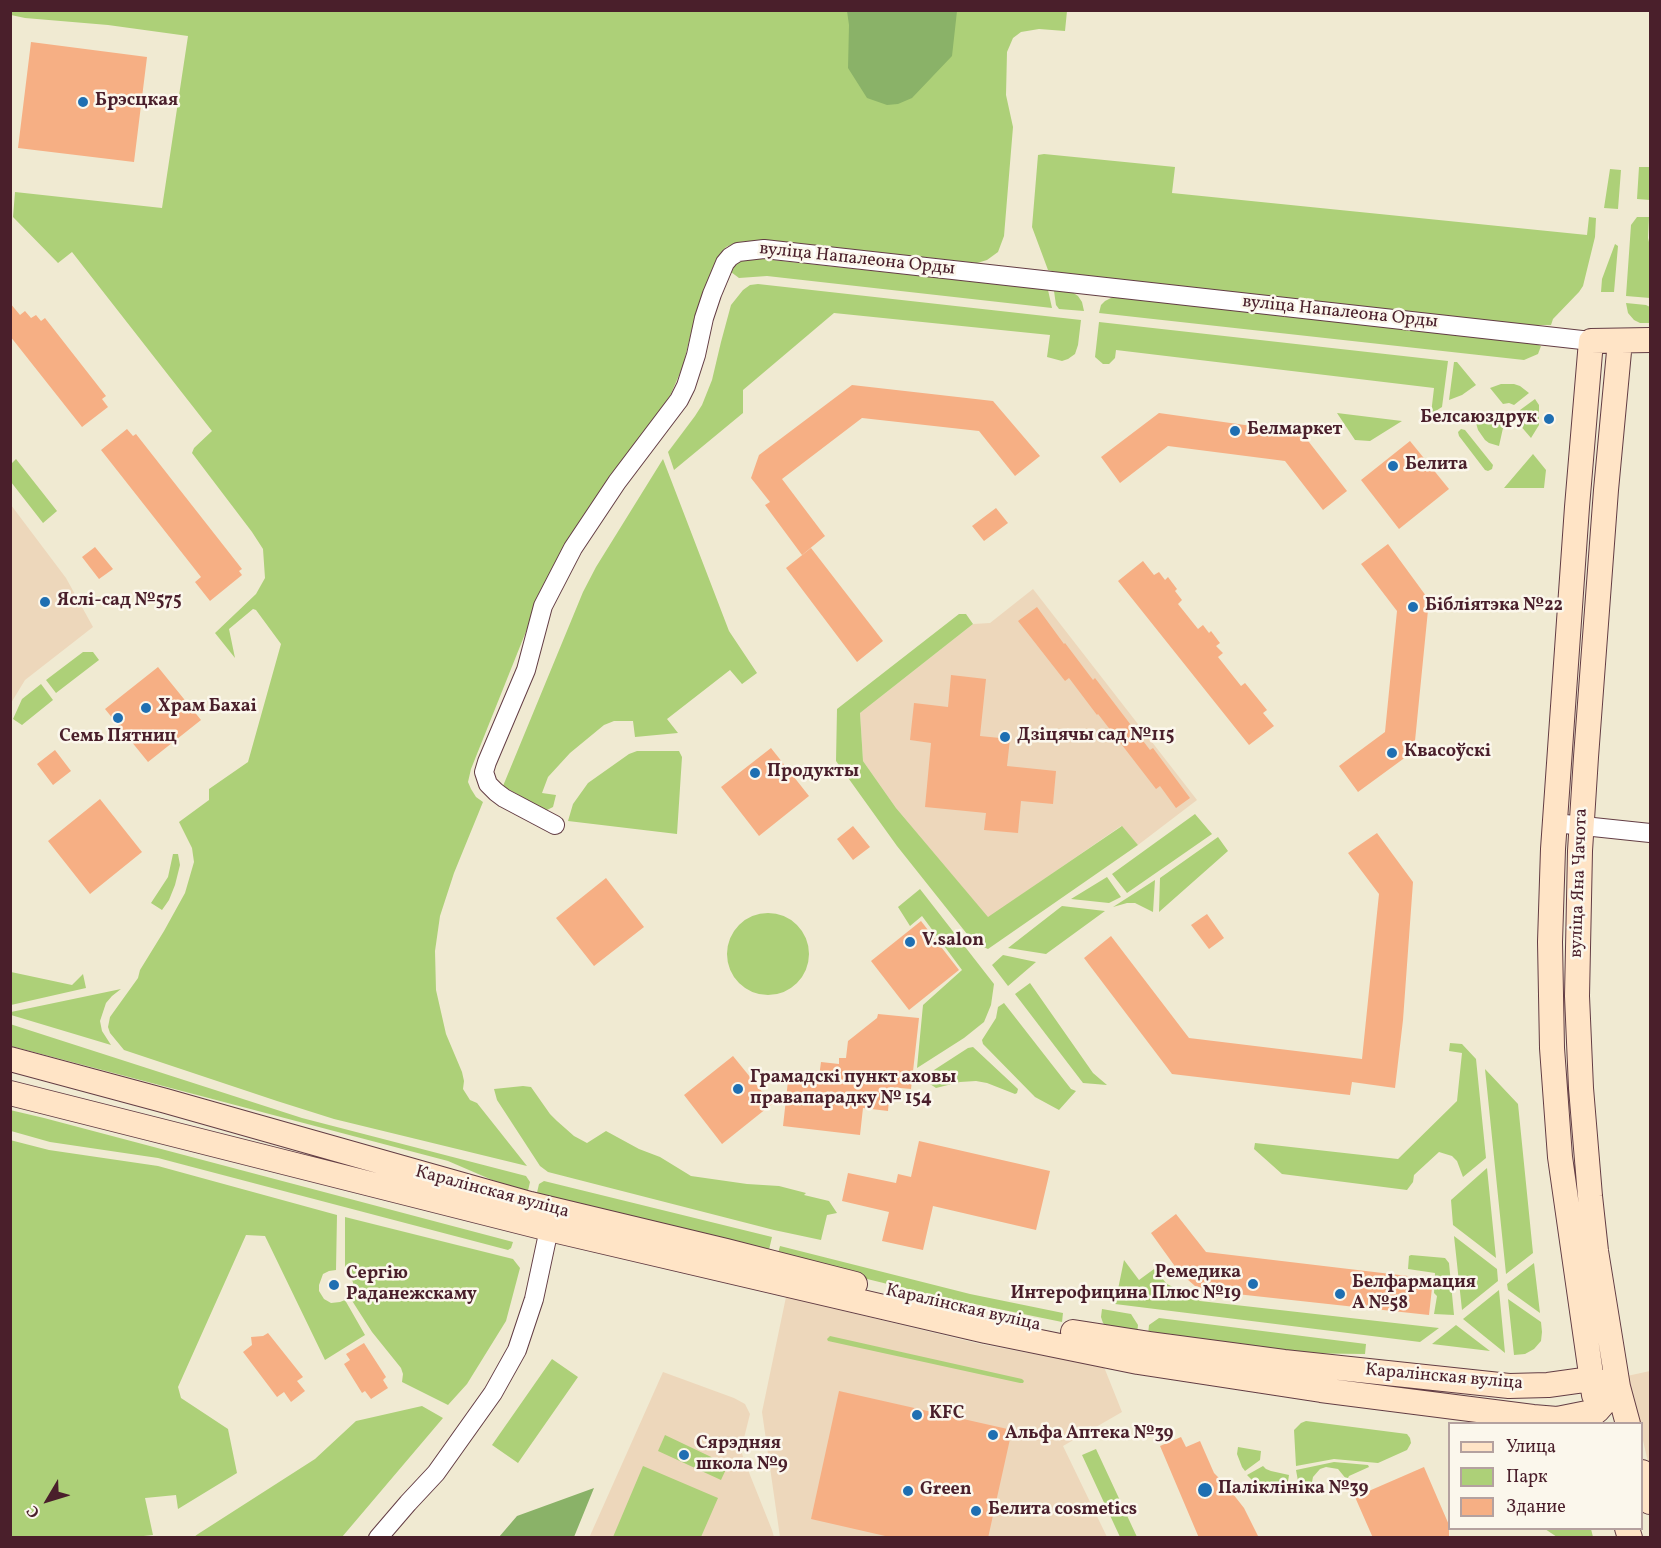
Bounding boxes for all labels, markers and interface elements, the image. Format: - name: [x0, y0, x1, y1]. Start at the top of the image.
- place label: Брэсцкая: [95, 91, 178, 113]
- marker: Брэсцкая: [76, 95, 90, 109]
- street label: вуліца Напалеона Орды: [758, 239, 956, 281]
- street label: вуліца Напалеона Орды: [1241, 292, 1439, 334]
- place label: Белсаюздрук: [1420, 408, 1537, 430]
- marker: Белсаюздрук: [1542, 412, 1556, 426]
- place label: Белмаркет: [1247, 420, 1342, 442]
- marker: Белмаркет: [1228, 424, 1242, 438]
- place label: Белита: [1405, 455, 1468, 477]
- marker: Белита: [1386, 459, 1400, 473]
- place label: Яслі-сад №575: [57, 591, 182, 613]
- marker: Яслі-сад №575: [38, 595, 52, 609]
- place label: Бібліятэка №22: [1425, 596, 1563, 618]
- marker: Бібліятэка №22: [1406, 600, 1420, 614]
- place label: Храм Бахаі: [158, 697, 257, 719]
- marker: Храм Бахаі: [139, 701, 153, 715]
- marker: Семь Пятниц: [111, 711, 125, 725]
- place label: Дзіцячы сад №115: [1017, 726, 1174, 748]
- place label: Семь Пятниц: [59, 727, 177, 749]
- marker: Дзіцячы сад №115: [998, 730, 1012, 744]
- place label: Квасоўскі: [1404, 742, 1491, 764]
- marker: Квасоўскі: [1385, 746, 1399, 760]
- place label: Продукты: [767, 762, 859, 784]
- marker: Продукты: [748, 766, 762, 780]
- street label: вуліца Яна Чачота: [1567, 808, 1593, 958]
- place label: V.salon: [922, 931, 984, 953]
- marker: V.salon: [903, 935, 917, 949]
- place label: Грамадскі пункт аховы правапарадку № 154: [750, 1068, 956, 1110]
- marker: Грамадскі пункт аховы правапарадку № 154: [731, 1082, 745, 1096]
- street label: Каралінская вуліца: [413, 1162, 571, 1224]
- place label: Ремедика Интерофицина Плюс №19: [1010, 1263, 1241, 1306]
- place label: Сергію Раданежскаму: [346, 1264, 477, 1306]
- place label: Белфармация А №58: [1352, 1273, 1476, 1316]
- marker: Ремедика Интерофицина Плюс №19: [1246, 1277, 1260, 1291]
- marker: Сергію Раданежскаму: [327, 1278, 341, 1292]
- street label: Каралінская вуліца: [883, 1281, 1043, 1337]
- marker: Белфармация А №58: [1333, 1287, 1347, 1301]
- street label: Каралінская вуліца: [1364, 1360, 1524, 1396]
- place label: KFC: [929, 1404, 964, 1426]
- marker: KFC: [910, 1408, 924, 1422]
- legend: [1448, 1422, 1643, 1530]
- place label: Альфа Аптека №39: [1005, 1424, 1173, 1446]
- marker: Альфа Аптека №39: [986, 1428, 1000, 1442]
- place label: Сярэдняя школа №9: [696, 1434, 788, 1476]
- text: Улица: [1506, 1435, 1556, 1460]
- marker: Сярэдняя школа №9: [677, 1448, 691, 1462]
- text: Парк: [1506, 1465, 1548, 1490]
- north arrow: [18, 1470, 78, 1530]
- place label: Паліклініка №39: [1218, 1479, 1368, 1501]
- place label: Green: [920, 1480, 972, 1502]
- marker: Паліклініка №39: [1196, 1481, 1214, 1499]
- marker: Green: [901, 1484, 915, 1498]
- text: Здание: [1506, 1495, 1566, 1520]
- text: С: [22, 1500, 46, 1522]
- place label: Белита cosmetics: [988, 1500, 1137, 1522]
- marker: Белита cosmetics: [969, 1504, 983, 1518]

